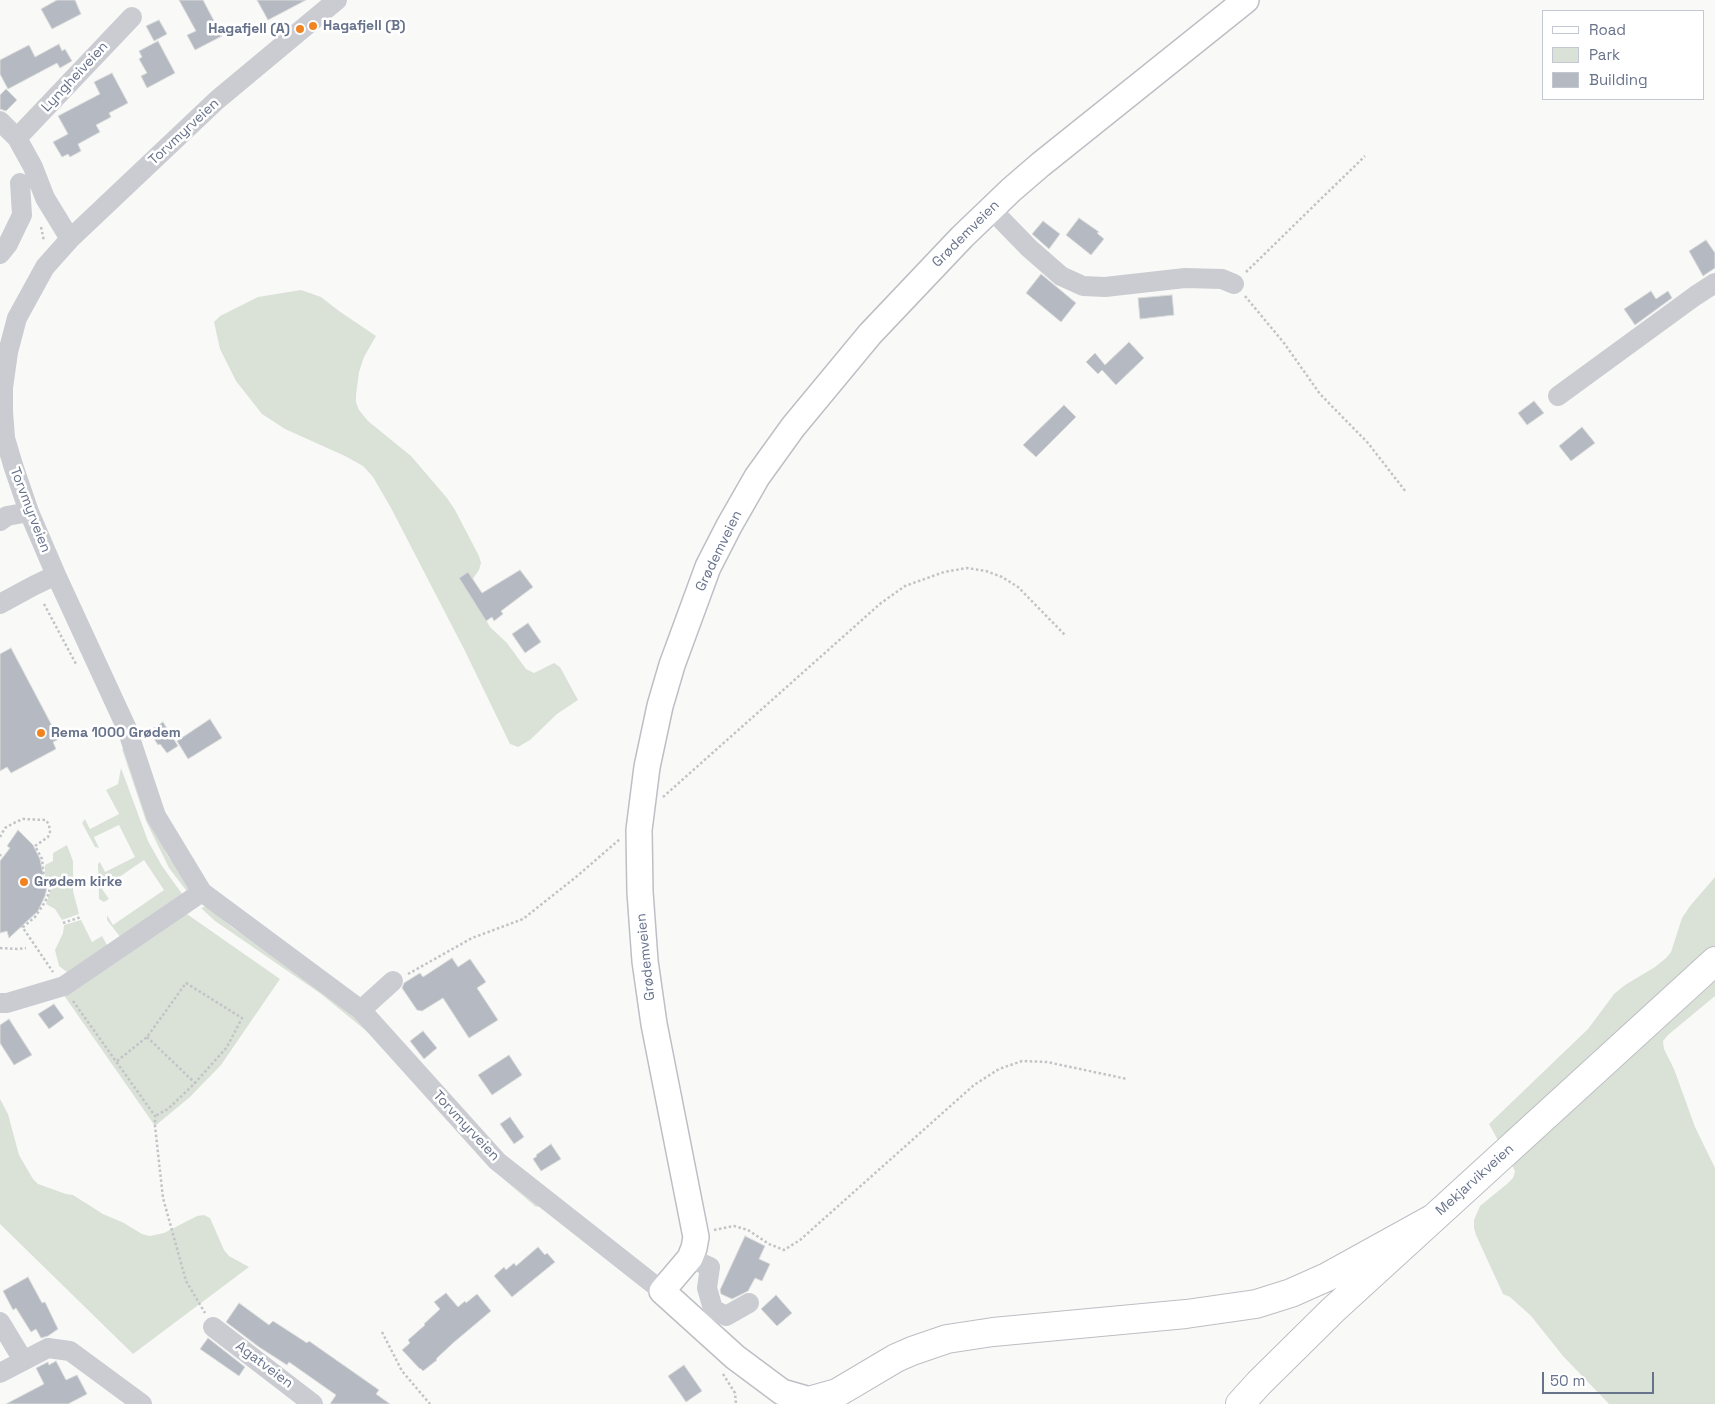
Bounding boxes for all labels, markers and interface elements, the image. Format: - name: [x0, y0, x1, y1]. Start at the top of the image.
- legend: [1542, 10, 1705, 100]
- place label: Hagafjell (B): [323, 18, 405, 34]
- marker: Hagafjell (B): [307, 20, 319, 32]
- text: Road: [1589, 20, 1626, 39]
- place label: Hagafjell (A): [208, 21, 290, 37]
- marker: Hagafjell (A): [294, 23, 306, 35]
- street label: Lyngheiveien: [38, 38, 112, 116]
- text: Park: [1589, 45, 1620, 64]
- text: Building: [1589, 70, 1648, 89]
- street label: Torvmyrveien: [145, 95, 223, 169]
- street label: Grødemveien: [929, 197, 1003, 271]
- street label: Torvmyrveien: [6, 465, 54, 555]
- street label: Grødemveien: [692, 508, 746, 594]
- place label: Rema 1000 Grødem: [51, 725, 181, 741]
- marker: Rema 1000 Grødem: [35, 727, 47, 739]
- place label: Grødem kirke: [34, 874, 122, 890]
- marker: Grødem kirke: [18, 876, 30, 888]
- street label: Grødemveien: [633, 912, 659, 1002]
- street label: Torvmyrveien: [429, 1087, 503, 1165]
- street label: Mekjarvikveien: [1433, 1141, 1517, 1219]
- street label: Agatveien: [232, 1338, 296, 1392]
- scale bar: [1545, 1362, 1658, 1394]
- text: 50 m: [1550, 1371, 1585, 1390]

